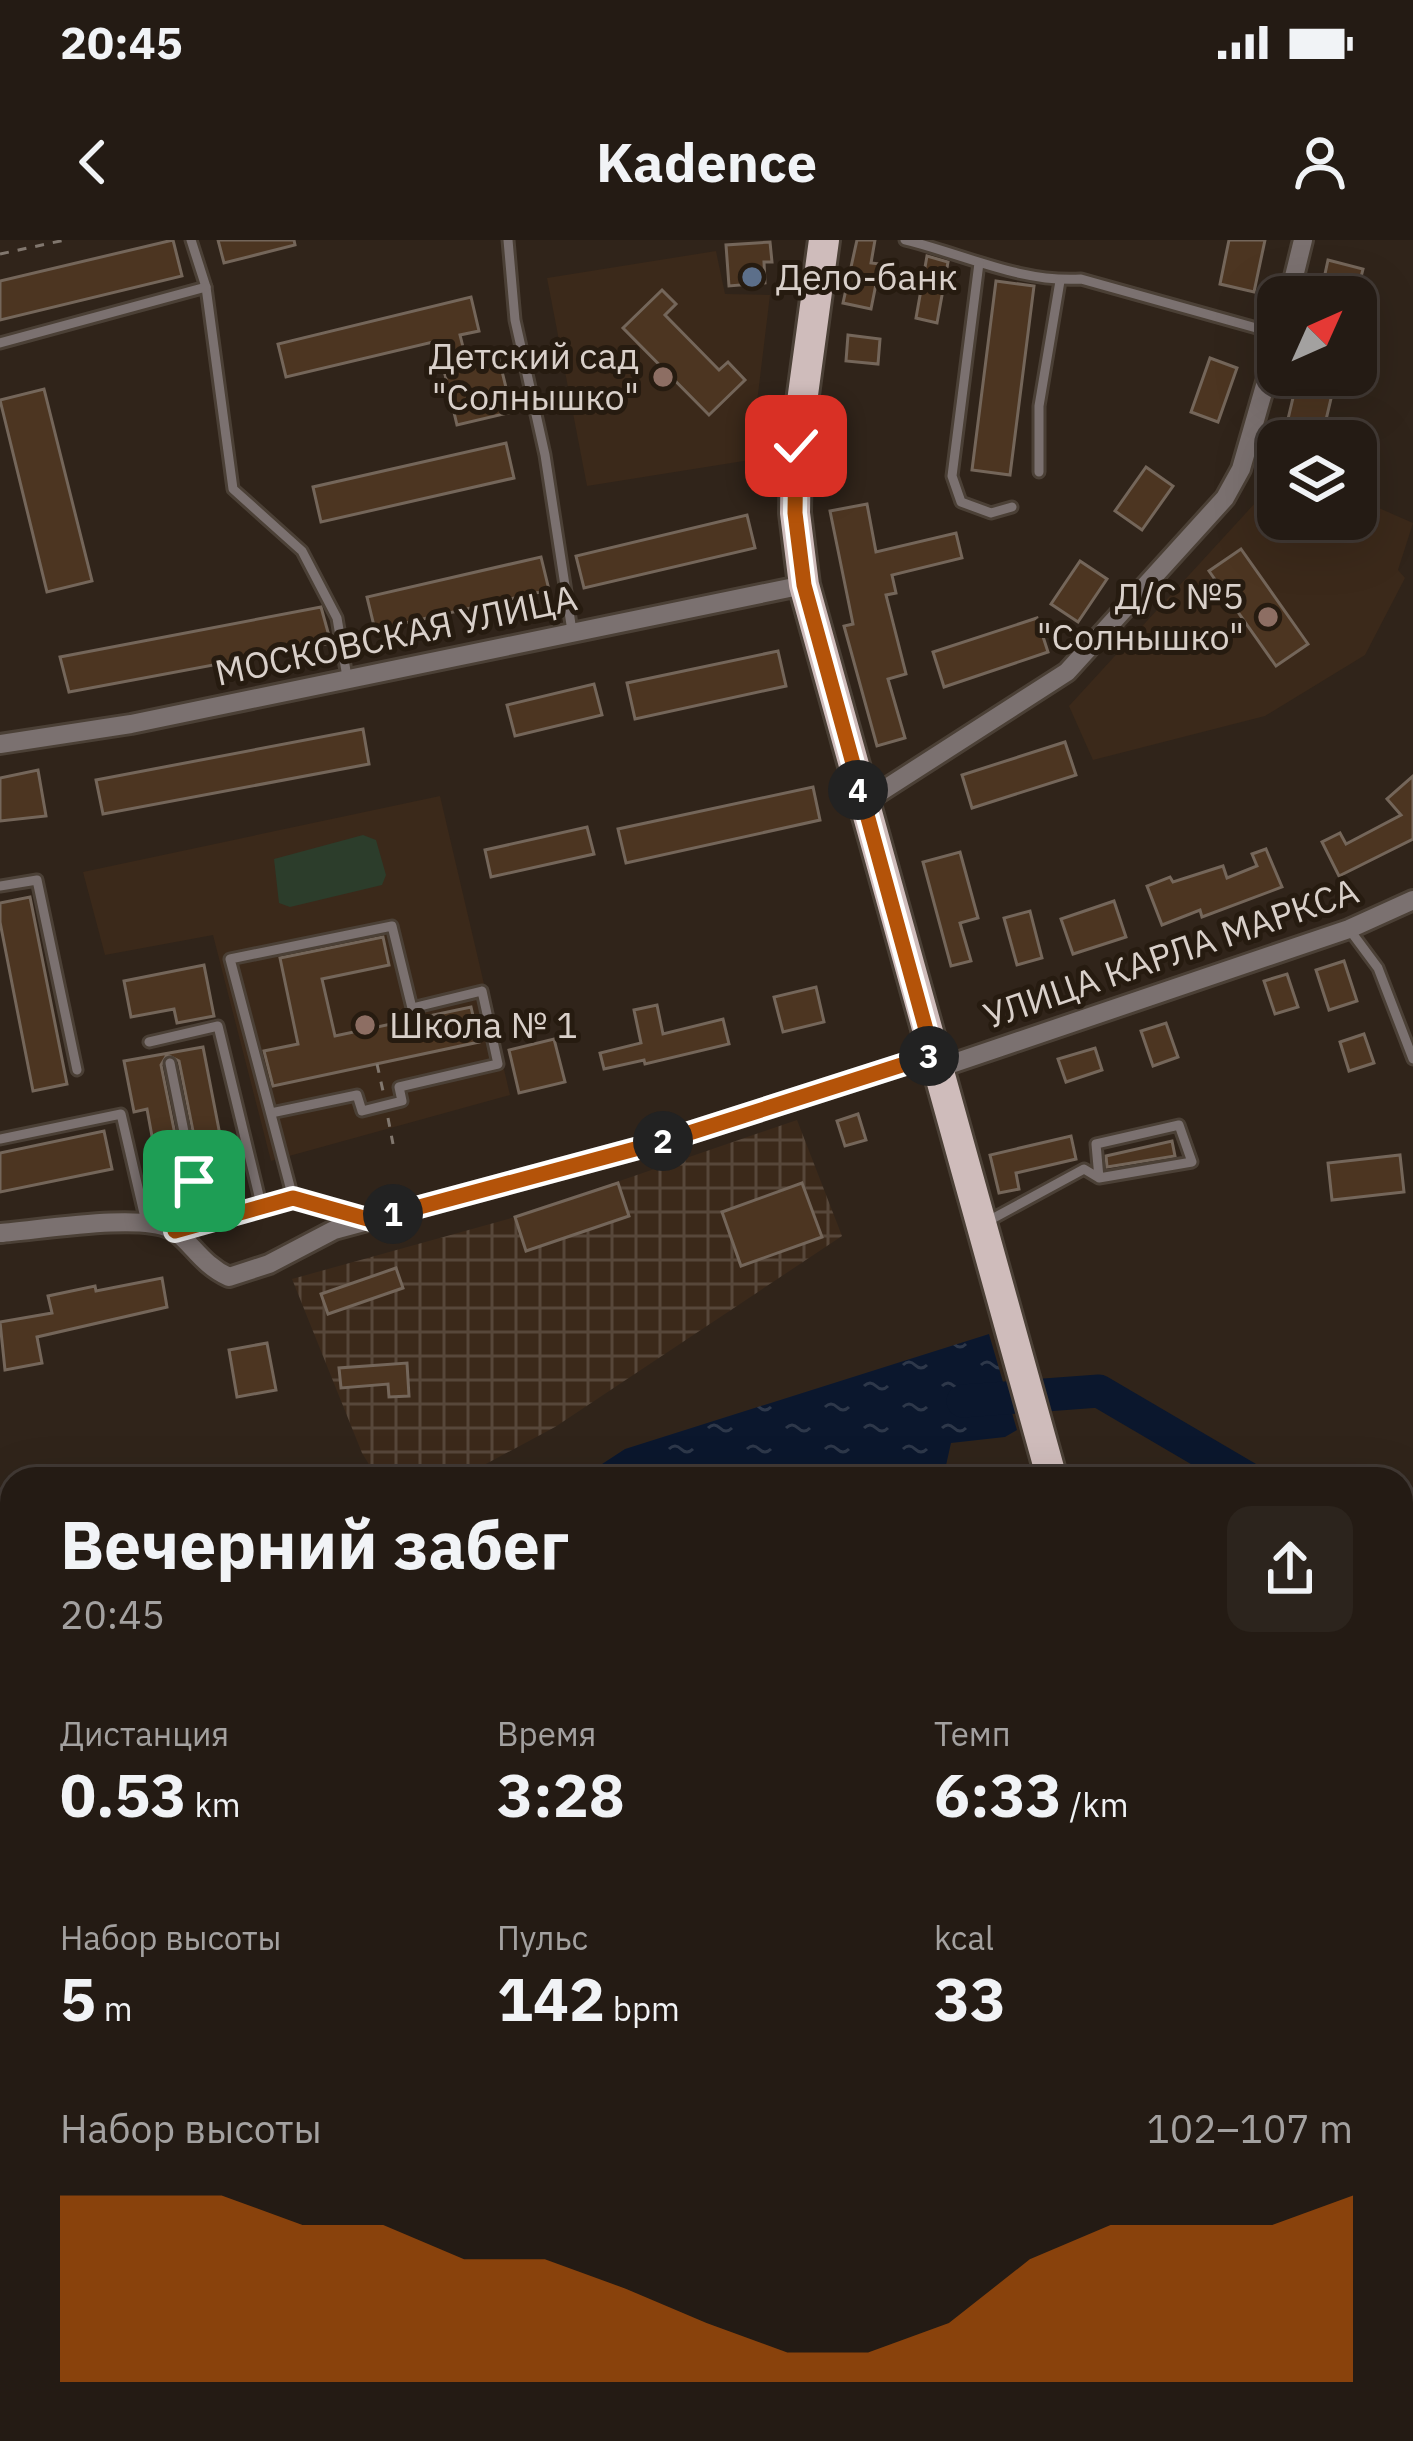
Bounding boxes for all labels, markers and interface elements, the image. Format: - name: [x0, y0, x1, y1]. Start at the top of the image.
- text: 20:45: [60, 13, 183, 71]
- text: Kadence: [596, 127, 817, 197]
- icon: back: [60, 129, 126, 195]
- icon: person: [1287, 129, 1353, 195]
- place label: Дело-банк: [776, 253, 958, 300]
- marker: Дело-банк: [739, 264, 765, 290]
- north arrow: [1257, 276, 1377, 396]
- map controls: [1257, 276, 1377, 540]
- place label: Детский сад "Солнышко": [429, 332, 639, 420]
- marker: Детский сад "Солнышко": [650, 364, 676, 390]
- pin: [745, 395, 847, 497]
- icon: check: [763, 413, 829, 479]
- button: layers: [1257, 420, 1377, 540]
- place label: Д/С №5 "Солнышко": [1037, 572, 1244, 660]
- street label: МОСКОВСКАЯ УЛИЦА: [211, 573, 581, 696]
- marker: Д/С №5 "Солнышко": [1255, 604, 1281, 630]
- pin: 4: [828, 760, 888, 820]
- text: 4: [848, 768, 868, 811]
- street label: УЛИЦА КАРЛА МАРКСА: [977, 866, 1364, 1039]
- place label: Школа № 1: [389, 1001, 578, 1048]
- marker: Школа № 1: [352, 1012, 378, 1038]
- pin: 3: [899, 1026, 959, 1086]
- text: 3: [919, 1034, 939, 1077]
- pin: 2: [633, 1111, 693, 1171]
- text: 2: [653, 1119, 673, 1162]
- pin: [143, 1130, 245, 1232]
- icon: arrive: [161, 1148, 227, 1214]
- pin: 1: [363, 1184, 423, 1244]
- text: 1: [383, 1192, 403, 1235]
- text: Вечерний забег: [60, 1501, 569, 1587]
- button: share: [1227, 1506, 1353, 1632]
- text: 20:45: [60, 1589, 165, 1640]
- text: Дистанция: [60, 1712, 229, 1755]
- text: Время: [497, 1712, 596, 1755]
- text: Темп: [934, 1712, 1011, 1755]
- text: 0.53: [60, 1755, 187, 1834]
- text: 3:28: [497, 1755, 625, 1834]
- text: 6:33: [934, 1755, 1062, 1834]
- text: km: [187, 1783, 241, 1826]
- text: /km: [1062, 1783, 1128, 1826]
- text: Набор высоты: [60, 1916, 281, 1959]
- text: Пульс: [497, 1916, 588, 1959]
- text: kcal: [934, 1916, 994, 1959]
- text: 5: [60, 1959, 96, 2038]
- text: 142: [497, 1959, 605, 2038]
- text: 33: [934, 1959, 1006, 2038]
- text: m: [96, 1987, 133, 2030]
- text: bpm: [605, 1987, 680, 2030]
- text: Набор высоты: [60, 2103, 322, 2154]
- text: 102–107 m: [1146, 2103, 1353, 2154]

